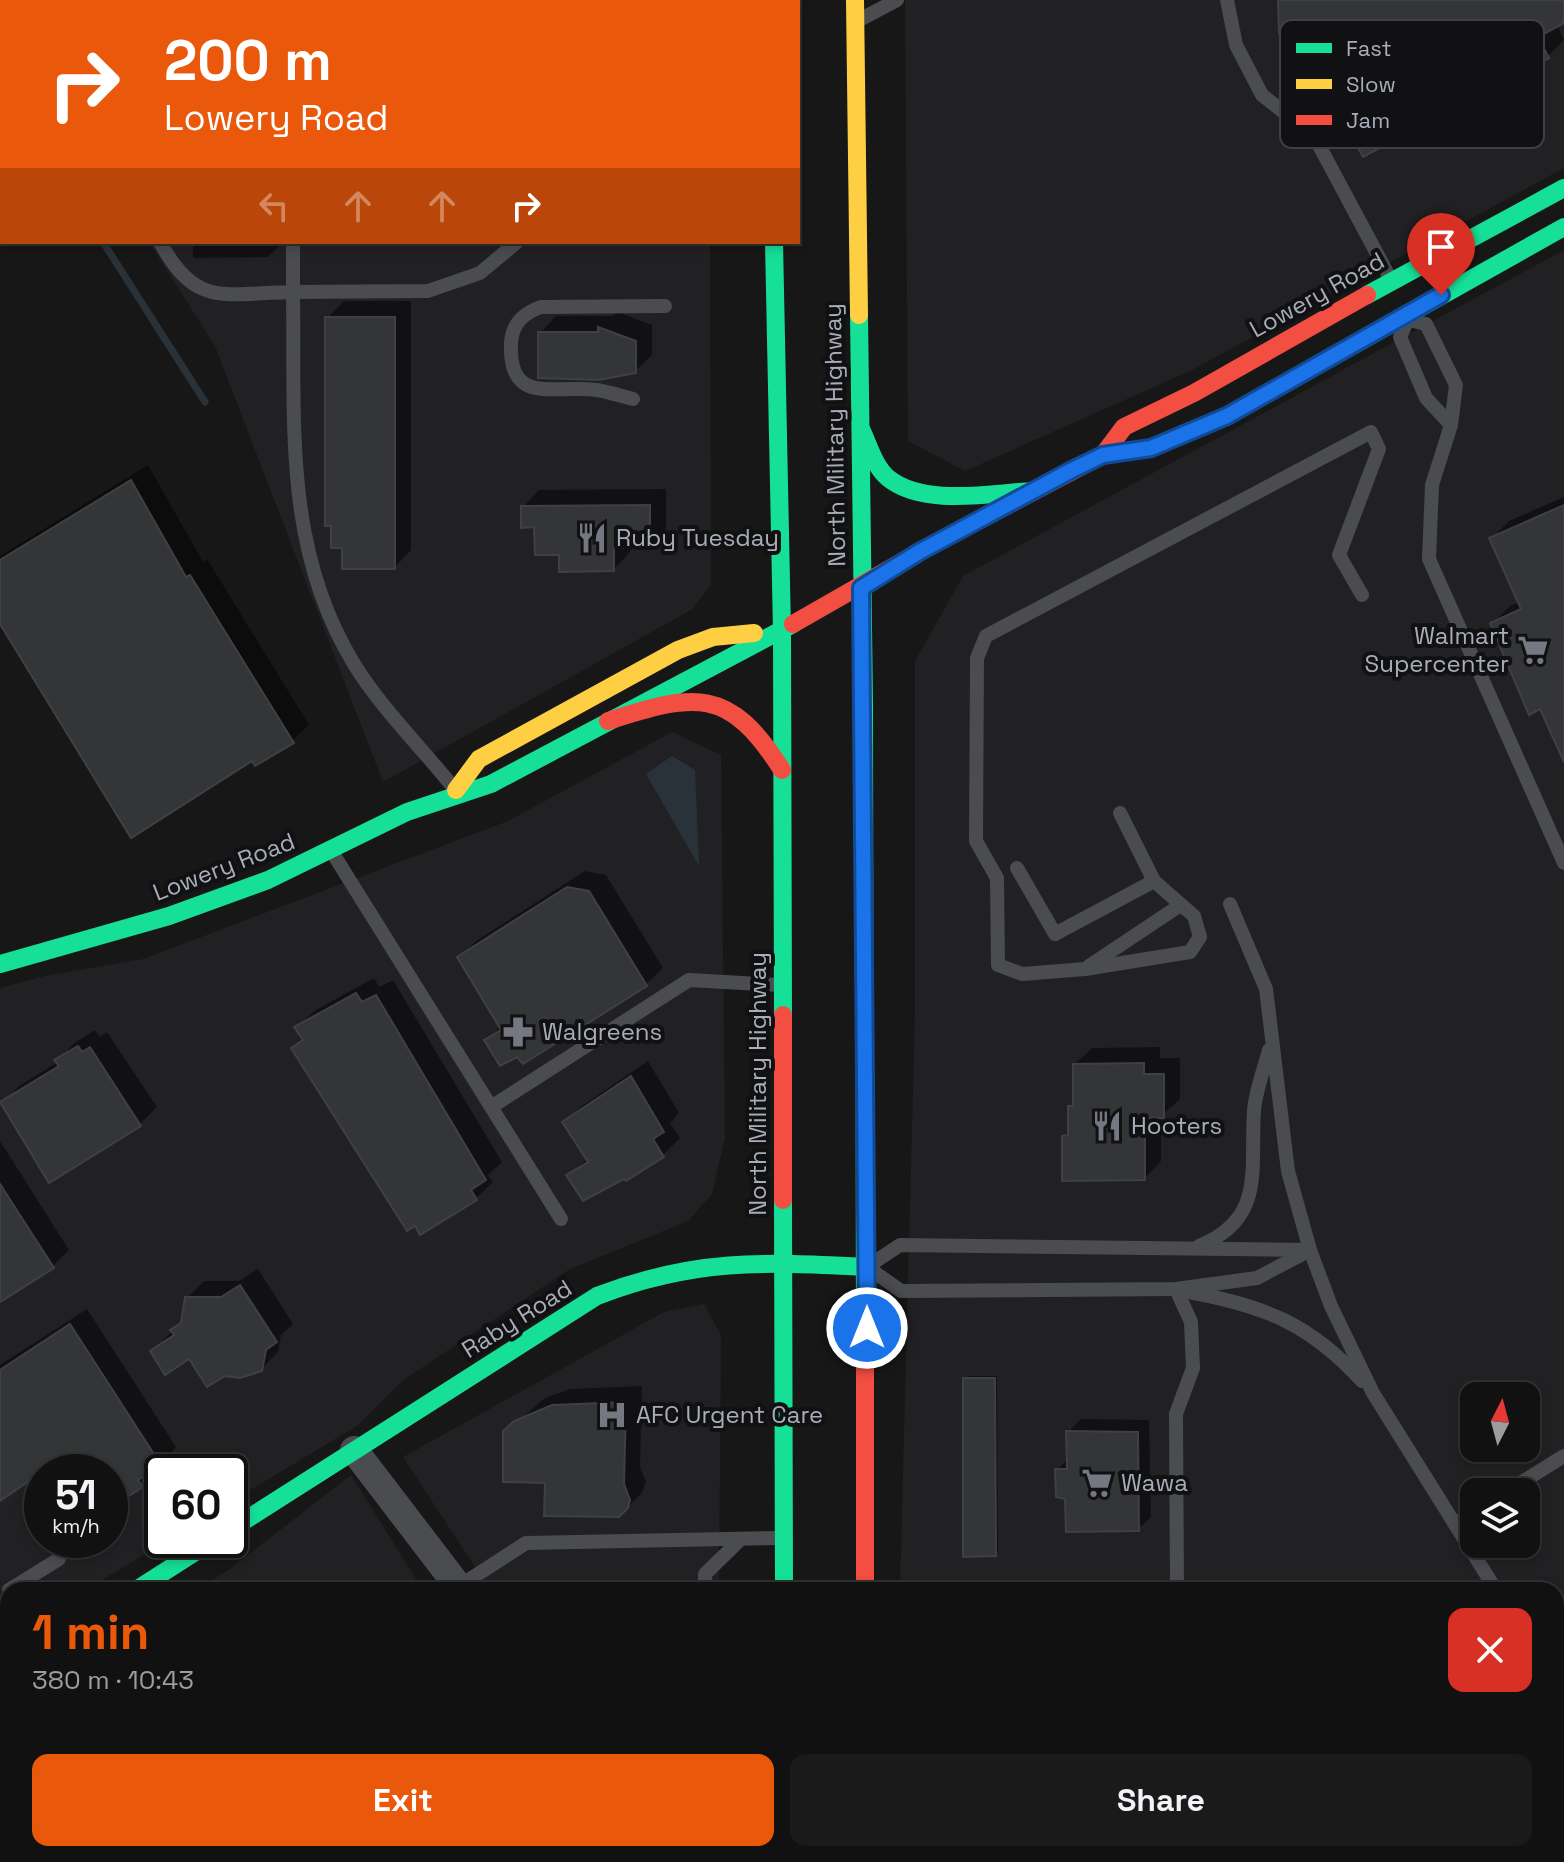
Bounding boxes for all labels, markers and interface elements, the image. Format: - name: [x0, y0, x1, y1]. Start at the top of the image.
- legend: [1280, 20, 1544, 148]
- text: 200 m: [164, 25, 332, 96]
- icon: right: [32, 32, 136, 136]
- text: Fast: [1346, 34, 1392, 62]
- text: Slow: [1346, 70, 1396, 98]
- text: Lowery Road: [164, 95, 388, 141]
- text: Jam: [1346, 106, 1390, 134]
- icon: left: [252, 184, 296, 228]
- icon: ahead: [336, 184, 380, 228]
- icon: ahead: [420, 184, 464, 228]
- icon: right: [504, 184, 548, 228]
- pin: [1407, 213, 1475, 295]
- icon: arrive: [1419, 225, 1463, 269]
- street label: Lowery Road: [1244, 245, 1390, 344]
- street label: North Military Highway: [817, 303, 852, 567]
- restaurant icon: Ruby Tuesday: [575, 521, 609, 555]
- place label: Ruby Tuesday: [616, 522, 779, 553]
- place label: Walmart Supercenter: [1365, 620, 1509, 679]
- supermarket icon: Walmart Supercenter: [1516, 633, 1550, 667]
- street label: Lowery Road: [148, 825, 299, 908]
- street label: North Military Highway: [742, 952, 773, 1216]
- pharmacy icon: Walgreens: [501, 1015, 535, 1049]
- place label: Walgreens: [542, 1016, 662, 1047]
- restaurant icon: Hooters: [1090, 1109, 1124, 1143]
- place label: Hooters: [1131, 1110, 1222, 1141]
- street label: Raby Road: [456, 1273, 578, 1365]
- position arrow: [825, 1286, 909, 1370]
- north arrow: [1460, 1382, 1540, 1462]
- map controls: [1460, 1382, 1540, 1558]
- hospital icon: AFC Urgent Care: [595, 1398, 629, 1432]
- place label: AFC Urgent Care: [636, 1399, 823, 1430]
- speed limit sign: 60: [144, 1454, 248, 1558]
- supermarket icon: Wawa: [1080, 1466, 1114, 1500]
- place label: Wawa: [1121, 1467, 1188, 1498]
- text: 51: [55, 1470, 97, 1521]
- button: layers: [1460, 1478, 1540, 1558]
- text: km/h: [52, 1513, 100, 1539]
- text: 1 min: [32, 1602, 149, 1663]
- button: close: [1448, 1608, 1532, 1692]
- text: 380 m · 10:43: [32, 1663, 194, 1697]
- button: Exit: [32, 1754, 774, 1846]
- button: Share: [790, 1754, 1532, 1846]

